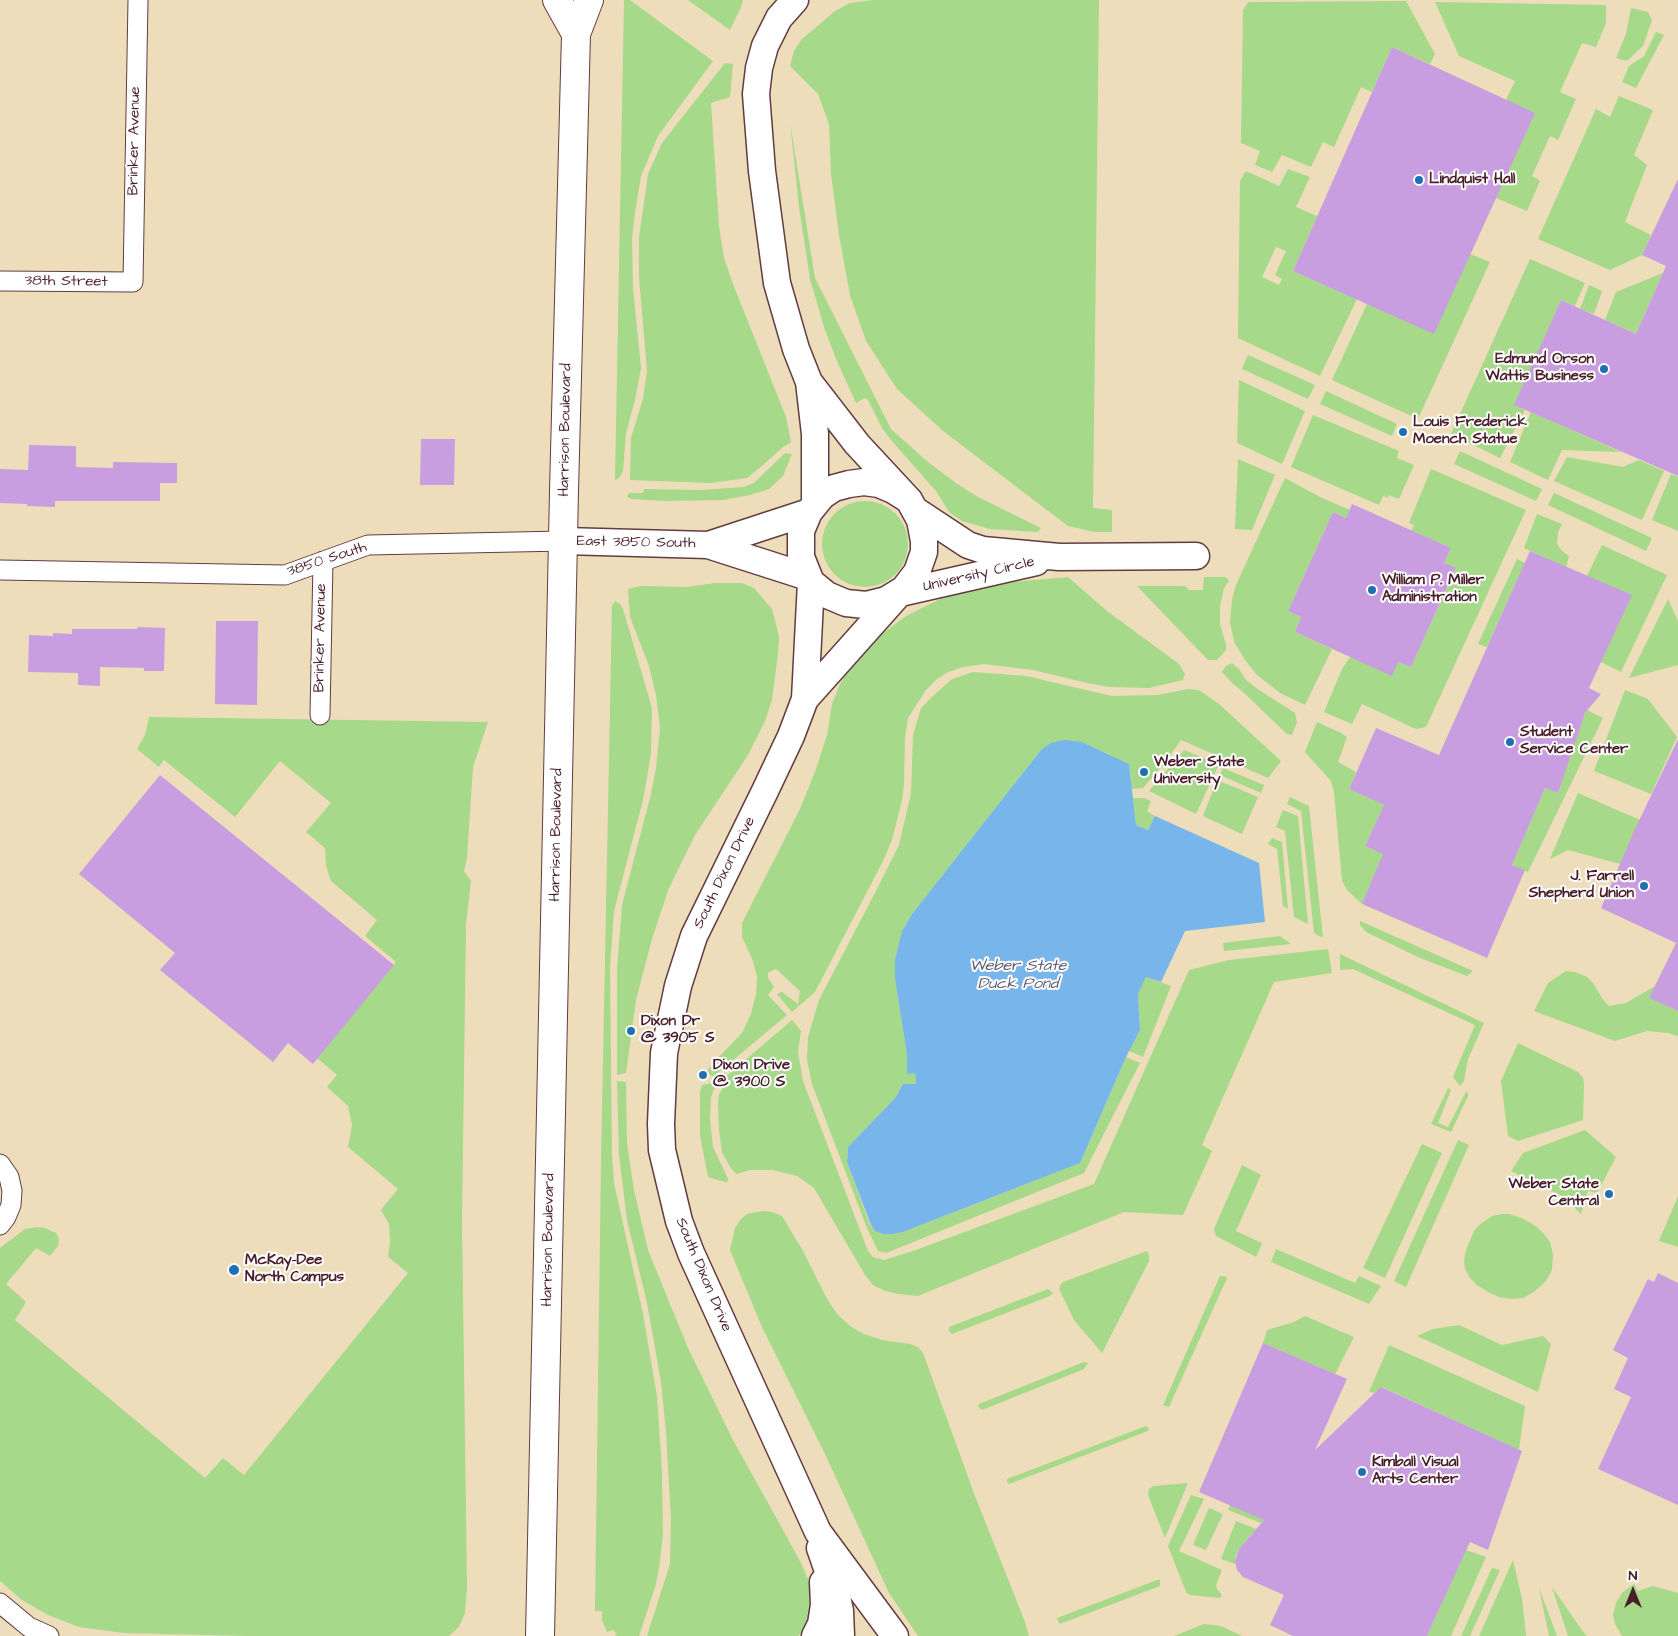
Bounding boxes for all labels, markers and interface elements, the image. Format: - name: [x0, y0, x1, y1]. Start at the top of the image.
- street label: Brinker Avenue: [125, 86, 145, 196]
- place label: Lindquist Hall: [1429, 171, 1515, 189]
- marker: Lindquist Hall: [1413, 174, 1425, 186]
- street label: 38th Street: [24, 272, 108, 292]
- place label: Edmund Orson Wattis Business: [1486, 351, 1594, 386]
- street label: Harrison Boulevard: [556, 363, 576, 497]
- marker: Edmund Orson Wattis Business: [1598, 363, 1610, 375]
- place label: Louis Frederick Moench Statue: [1413, 414, 1527, 449]
- marker: Louis Frederick Moench Statue: [1397, 426, 1409, 438]
- street label: East 3850 South: [576, 533, 696, 553]
- street label: 3850 South: [285, 539, 369, 581]
- street label: University Circle: [922, 553, 1036, 597]
- place label: William P. Miller Administration: [1382, 572, 1484, 607]
- street label: Brinker Avenue: [311, 583, 331, 693]
- marker: William P. Miller Administration: [1366, 584, 1378, 596]
- place label: Student Service Center: [1520, 724, 1628, 759]
- marker: Student Service Center: [1504, 736, 1516, 748]
- place label: Weber State University: [1154, 754, 1245, 789]
- marker: Weber State University: [1138, 766, 1150, 778]
- street label: Harrison Boulevard: [547, 768, 567, 902]
- street label: South Dixon Drive: [690, 814, 760, 932]
- place label: J. Farrell Shepherd Union: [1529, 868, 1634, 903]
- marker: J. Farrell Shepherd Union: [1638, 880, 1650, 892]
- water label: Weber State Duck Pond: [970, 957, 1066, 995]
- place label: Dixon Dr @ 3905 S: [641, 1013, 715, 1048]
- marker: Dixon Dr @ 3905 S: [625, 1025, 637, 1037]
- place label: Dixon Drive @ 3900 S: [713, 1057, 790, 1092]
- marker: Dixon Drive @ 3900 S: [697, 1069, 709, 1081]
- street label: Harrison Boulevard: [539, 1173, 559, 1307]
- place label: Weber State Central: [1508, 1176, 1599, 1211]
- marker: Weber State Central: [1603, 1188, 1615, 1200]
- street label: South Dixon Drive: [671, 1215, 735, 1335]
- place label: McKay-Dee North Campus: [245, 1252, 344, 1287]
- marker: McKay-Dee North Campus: [227, 1263, 241, 1277]
- place label: Kimball Visual Arts Center: [1372, 1454, 1459, 1489]
- marker: Kimball Visual Arts Center: [1356, 1466, 1368, 1478]
- north arrow: [1608, 1566, 1658, 1616]
- text: N: [1629, 1566, 1637, 1586]

